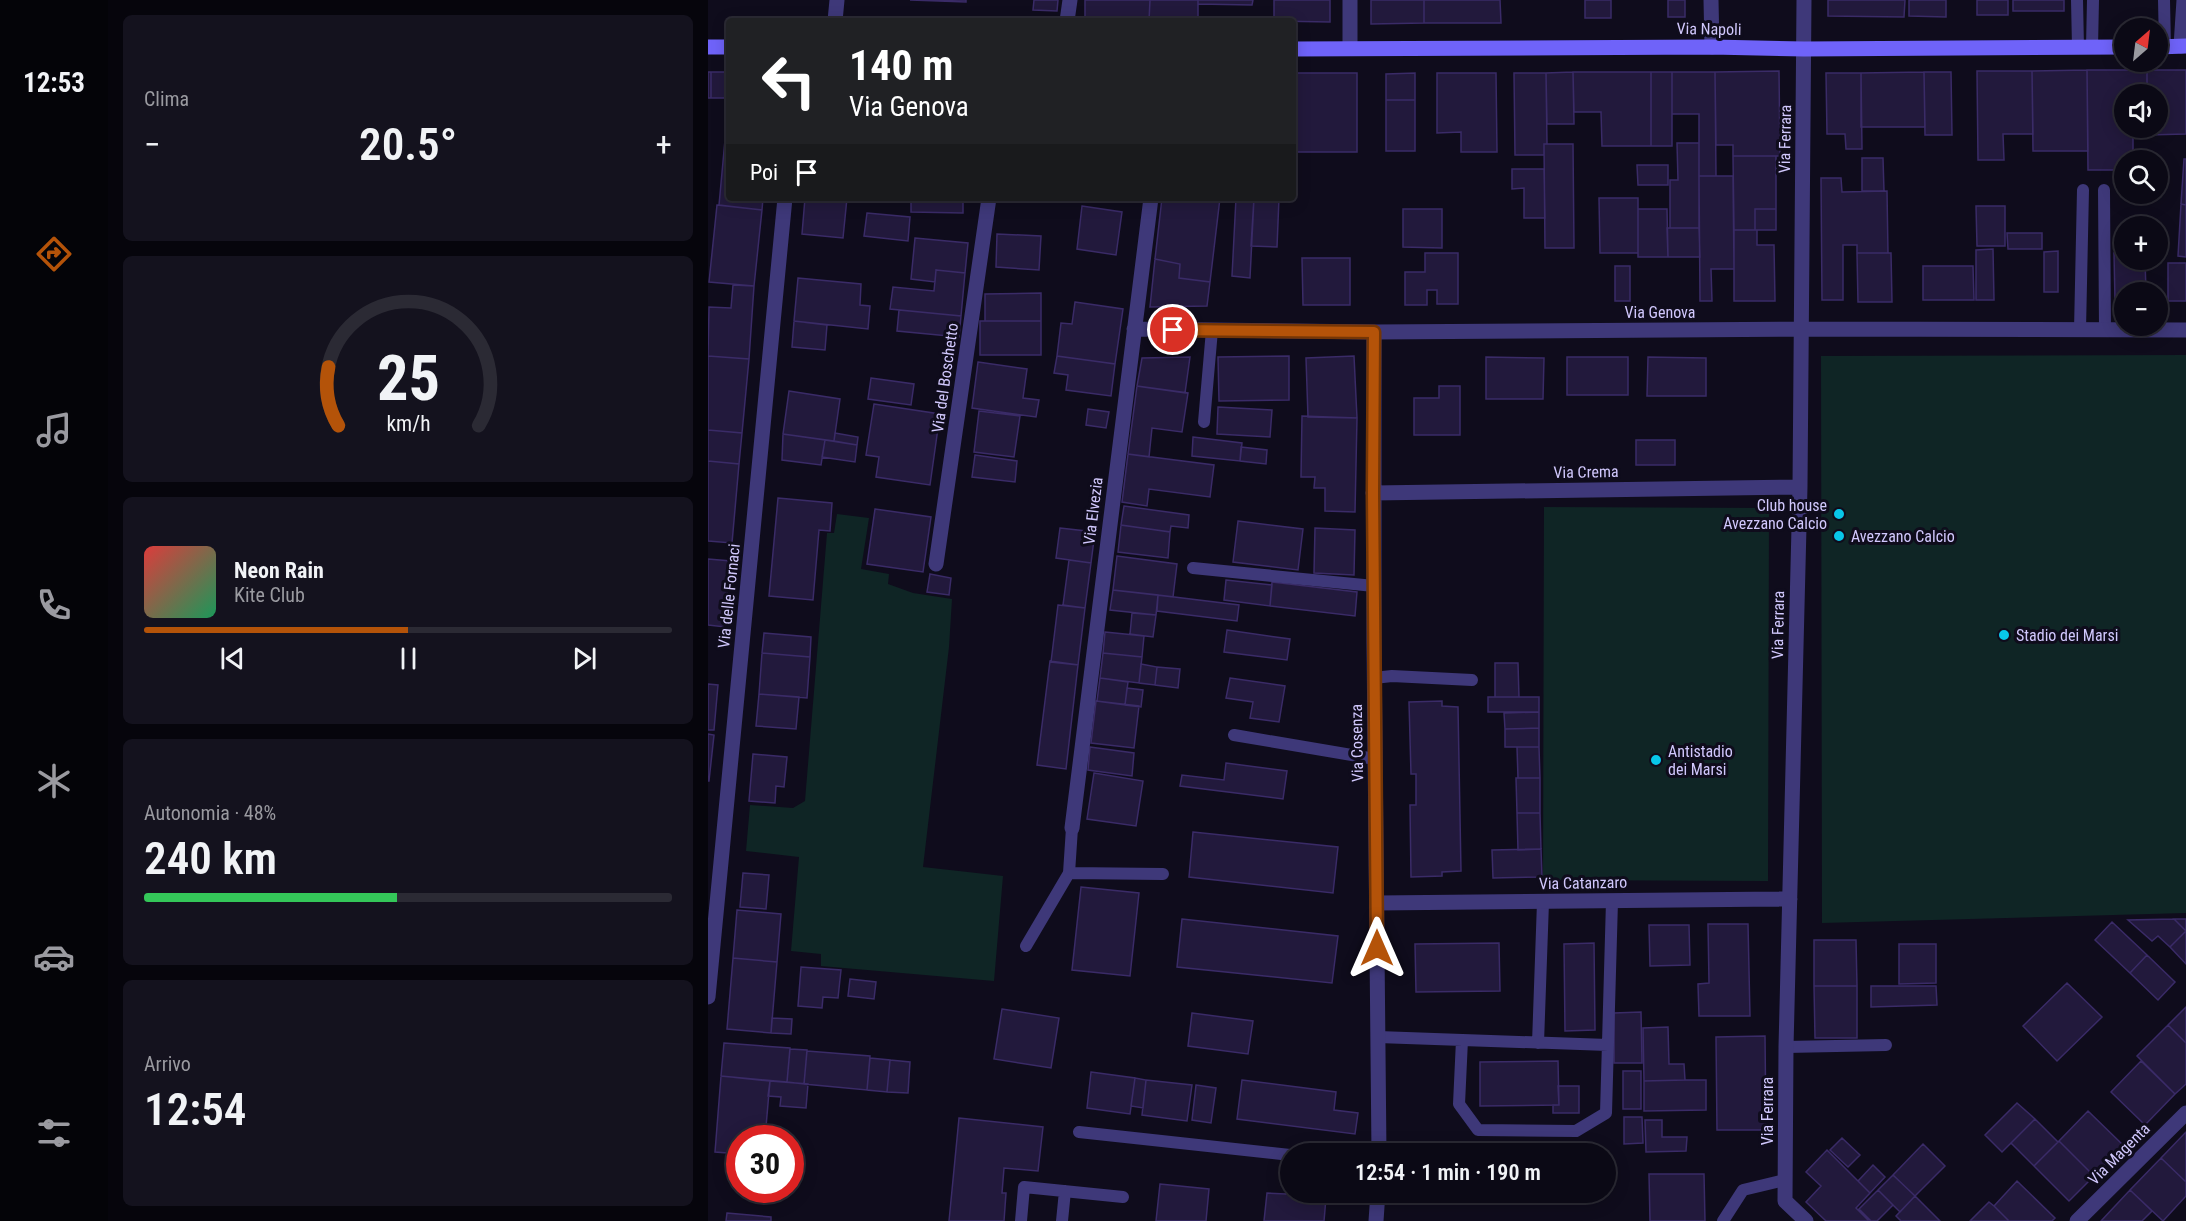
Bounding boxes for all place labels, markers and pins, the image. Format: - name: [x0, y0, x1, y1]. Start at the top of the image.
- pin: [1147, 304, 1198, 355]
- place label: Club house Avezzano Calcio: [1723, 496, 1827, 533]
- marker: Club house Avezzano Calcio: [1832, 507, 1846, 521]
- place label: Avezzano Calcio: [1851, 527, 1955, 546]
- marker: Avezzano Calcio: [1832, 529, 1846, 543]
- place label: Stadio dei Marsi: [2016, 626, 2118, 645]
- marker: Stadio dei Marsi: [1997, 628, 2011, 642]
- place label: Antistadio dei Marsi: [1668, 742, 1733, 779]
- marker: Antistadio dei Marsi: [1649, 753, 1663, 767]

